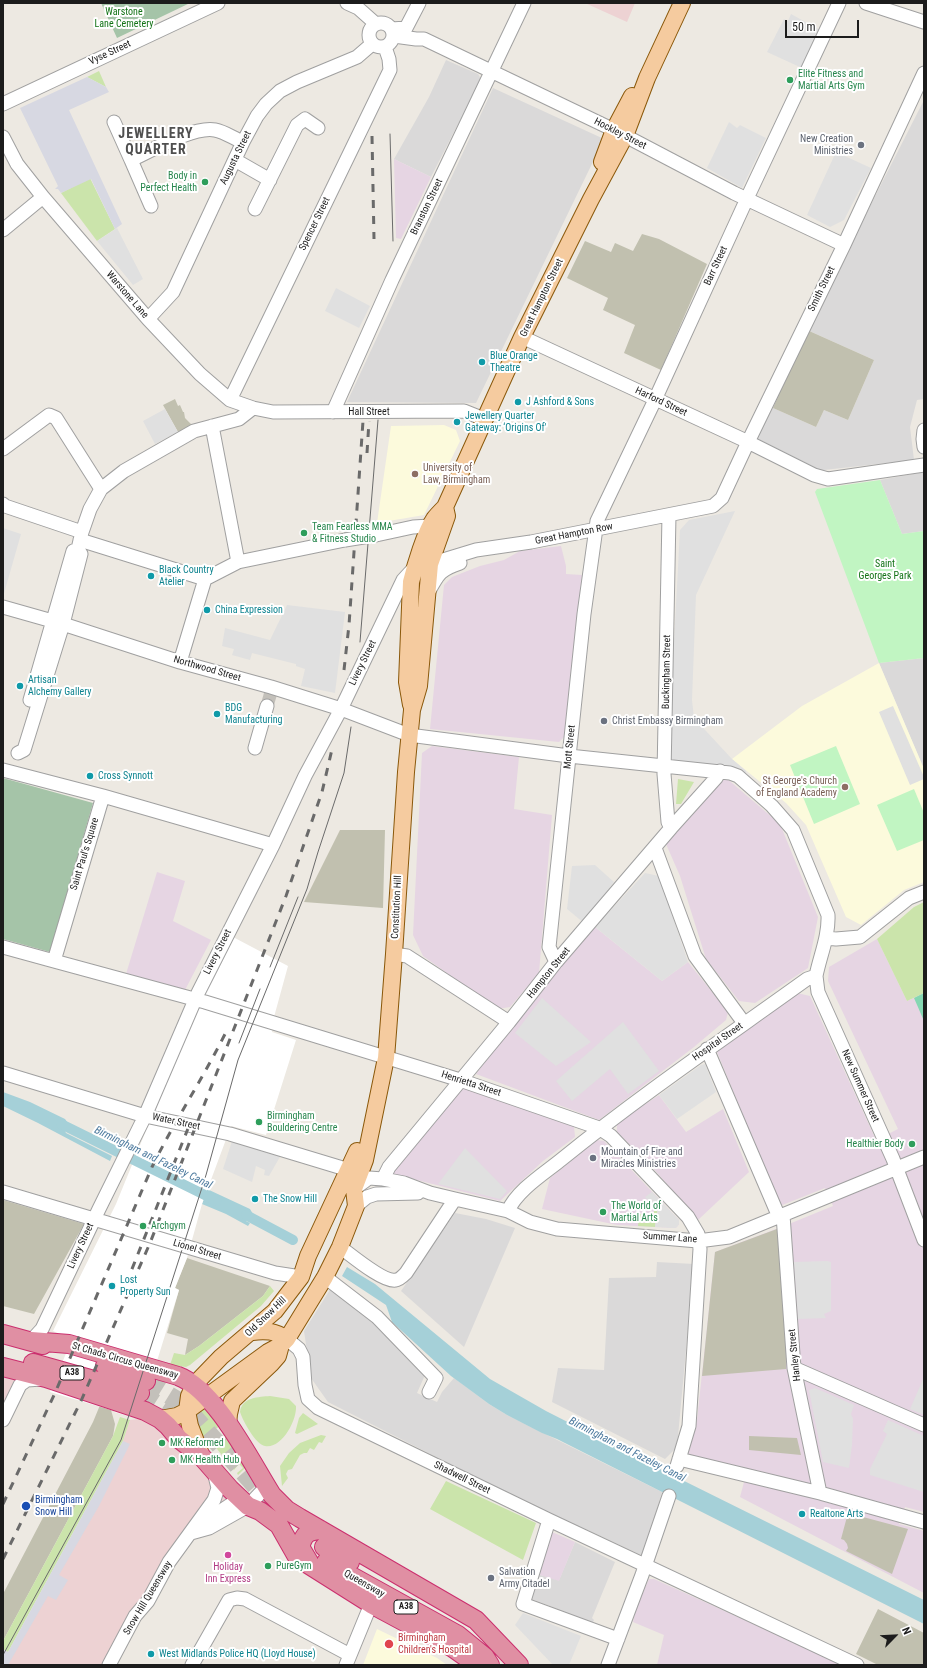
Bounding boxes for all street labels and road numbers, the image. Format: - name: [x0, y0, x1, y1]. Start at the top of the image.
- street label: Vyse Street: [87, 38, 133, 68]
- street label: Hockley Street: [592, 116, 648, 152]
- street label: Augusta Street: [218, 129, 254, 187]
- street label: Branston Street: [408, 177, 446, 237]
- street label: Spencer Street: [297, 195, 333, 253]
- street label: Barr Street: [702, 244, 730, 288]
- street label: Great Hampton Street: [518, 257, 566, 339]
- street label: Smith Street: [806, 265, 838, 313]
- street label: Warstone Lane: [103, 269, 151, 321]
- street label: Harford Street: [633, 385, 689, 419]
- street label: Hall Street: [348, 406, 390, 418]
- street label: Great Hampton Row: [534, 521, 614, 547]
- street label: Buckingham Street: [660, 635, 674, 709]
- street label: Livery Street: [347, 638, 379, 688]
- street label: Northwood Street: [172, 654, 242, 684]
- street label: Mott Street: [562, 724, 578, 770]
- street label: Saint Paul's Square: [68, 816, 102, 892]
- street label: Constitution Hill: [389, 875, 405, 939]
- street label: Livery Street: [202, 927, 234, 977]
- street label: Hampton Street: [525, 945, 573, 1001]
- street label: Hospital Street: [690, 1020, 746, 1064]
- street label: New Summer Street: [839, 1048, 881, 1124]
- street label: Henrietta Street: [440, 1069, 502, 1099]
- street label: Water Street: [151, 1111, 201, 1133]
- street label: Livery Street: [65, 1221, 97, 1271]
- street label: Summer Lane: [643, 1230, 697, 1246]
- street label: Lionel Street: [172, 1237, 222, 1263]
- street label: Old Snow Hill: [243, 1294, 289, 1340]
- street label: Hanley Street: [786, 1328, 804, 1382]
- street label: St Chads Circus Queensway: [71, 1340, 179, 1382]
- road number: A38: [60, 1366, 84, 1380]
- street label: Shadwell Street: [432, 1459, 492, 1497]
- street label: Snow Hill Queensway: [121, 1559, 175, 1637]
- street label: Queensway: [342, 1568, 386, 1600]
- road number: A38: [394, 1600, 418, 1614]

